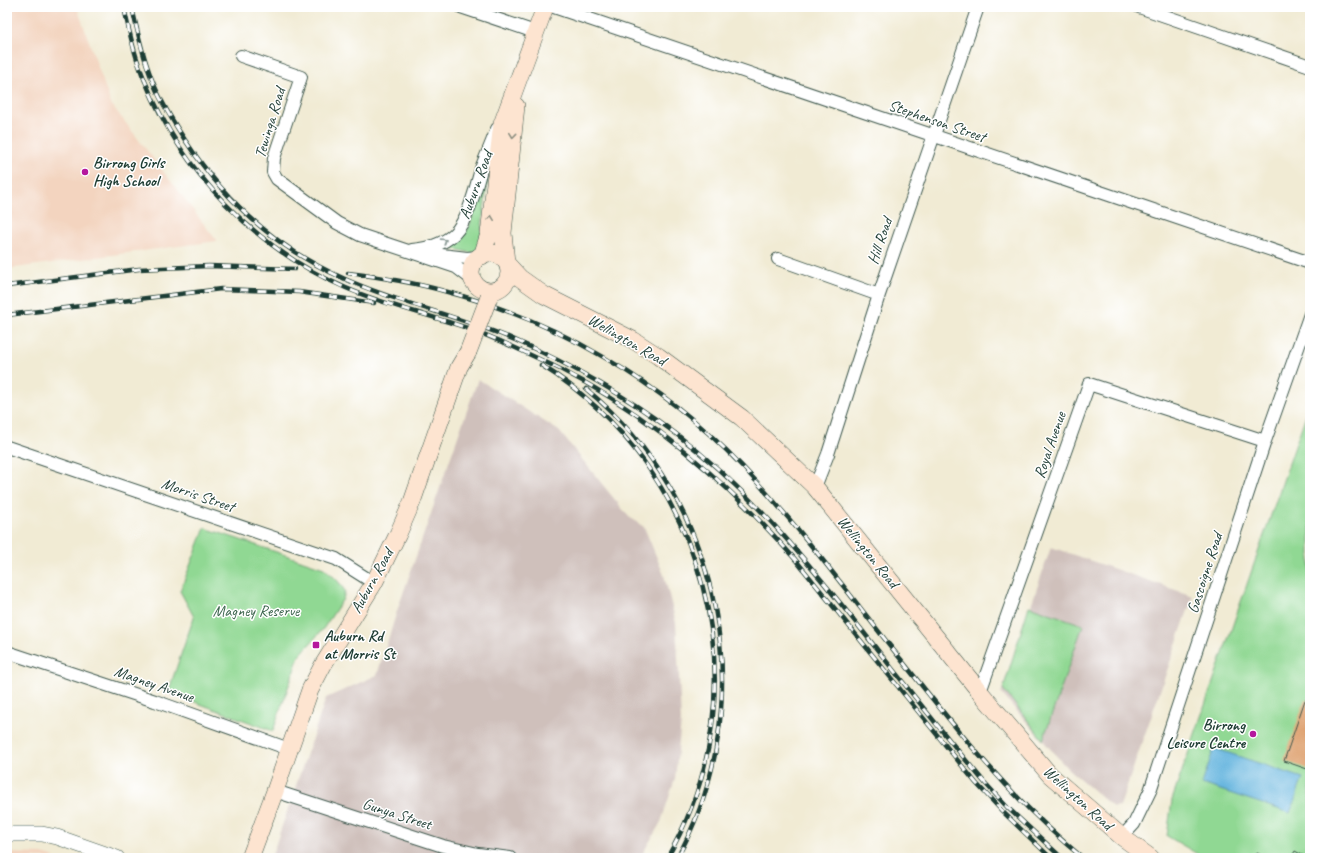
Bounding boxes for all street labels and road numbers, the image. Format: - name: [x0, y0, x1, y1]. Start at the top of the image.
- street label: Tewinga Road: [250, 83, 291, 161]
- street label: Stephenson Street: [886, 95, 991, 148]
- street label: Auburn Road: [455, 146, 498, 222]
- street label: Hill Road: [863, 213, 898, 267]
- street label: Wellington Road: [584, 310, 672, 372]
- street label: Royal Avenue: [1029, 407, 1071, 481]
- street label: Morris Street: [159, 473, 240, 518]
- street label: Wellington Road: [833, 512, 905, 594]
- street label: Gascoigne Road: [1183, 528, 1228, 616]
- street label: Auburn Road: [346, 543, 399, 617]
- street label: Magney Avenue: [112, 661, 198, 707]
- street label: Wellington Road: [1039, 761, 1119, 836]
- street label: Gunya Street: [360, 793, 436, 835]

